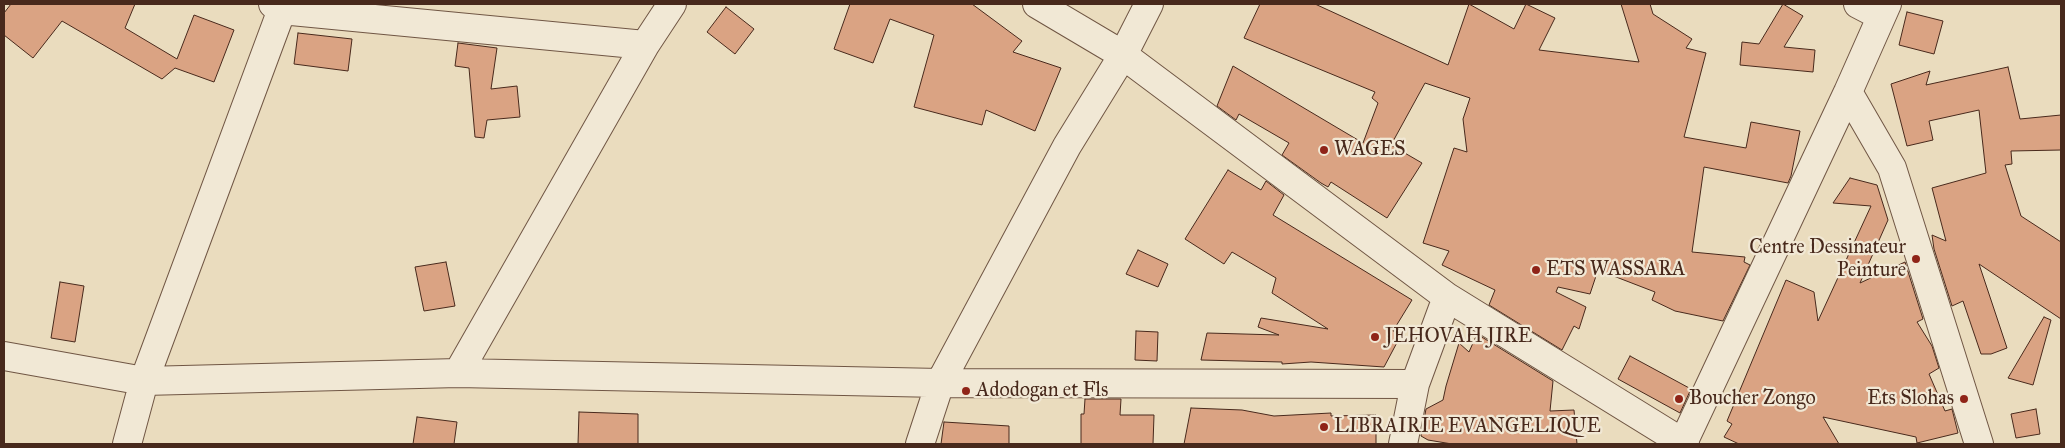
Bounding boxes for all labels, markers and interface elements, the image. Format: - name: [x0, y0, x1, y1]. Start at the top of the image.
- place label: WAGES: [1334, 138, 1406, 162]
- marker: WAGES: [1318, 144, 1330, 156]
- place label: Centre Dessinateur Peinture: [1749, 236, 1906, 283]
- marker: Centre Dessinateur Peinture: [1910, 253, 1922, 265]
- place label: ETS WASSARA: [1546, 258, 1685, 282]
- marker: ETS WASSARA: [1530, 264, 1542, 276]
- place label: JEHOVAH JIRE: [1385, 325, 1532, 349]
- marker: JEHOVAH JIRE: [1369, 331, 1381, 343]
- place label: Adodogan et Fls: [976, 379, 1108, 403]
- marker: Adodogan et Fls: [960, 385, 972, 397]
- place label: Boucher Zongo: [1689, 387, 1816, 411]
- place label: Ets Slohas: [1867, 387, 1954, 411]
- marker: Boucher Zongo: [1673, 393, 1685, 405]
- marker: Ets Slohas: [1958, 393, 1970, 405]
- place label: LIBRAIRIE EVANGELIQUE: [1334, 415, 1601, 439]
- marker: LIBRAIRIE EVANGELIQUE: [1318, 421, 1330, 433]

